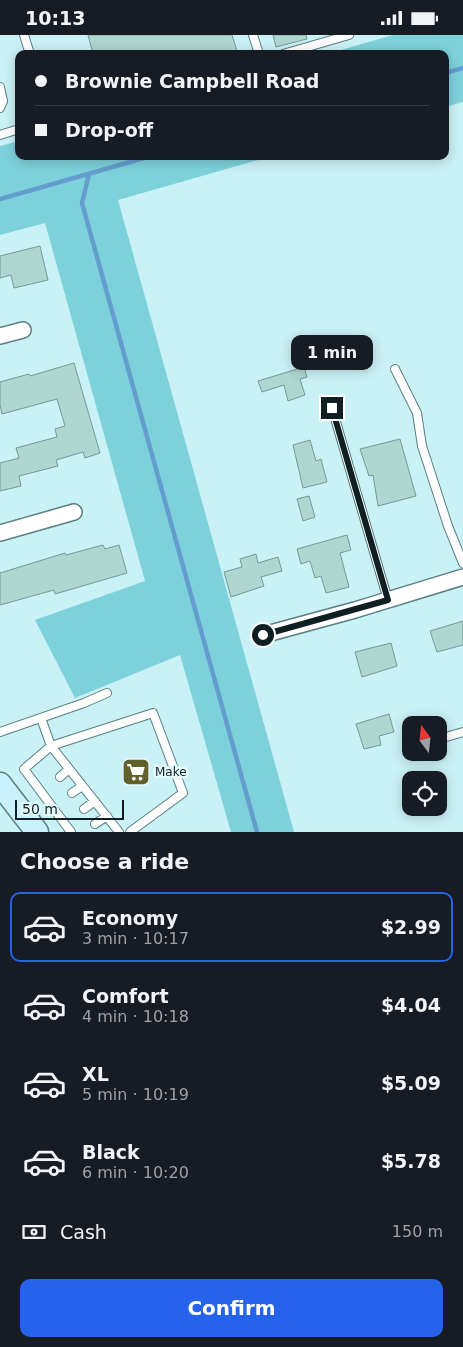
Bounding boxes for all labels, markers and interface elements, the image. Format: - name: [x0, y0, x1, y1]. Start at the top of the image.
- text: 10:13: [25, 7, 85, 29]
- text: Brownie Campbell Road: [65, 70, 319, 92]
- text: Drop-off: [65, 119, 153, 141]
- callout: 1 min: [291, 335, 373, 371]
- text: 1 min: [307, 343, 357, 362]
- route end: [321, 397, 343, 419]
- route start: [252, 624, 274, 646]
- north arrow: [402, 716, 448, 761]
- map controls: [402, 716, 447, 816]
- supermarket icon: Make: [121, 757, 151, 787]
- place label: Make: [155, 765, 187, 779]
- button: locate: [402, 771, 447, 816]
- scale bar: [15, 797, 124, 820]
- text: 50 m: [22, 801, 58, 817]
- text: Choose a ride: [20, 849, 189, 874]
- icon: car: [22, 905, 67, 950]
- text: Economy: [82, 907, 178, 929]
- text: $2.99: [381, 916, 441, 938]
- text: 3 min · 10:17: [82, 929, 189, 948]
- icon: car: [22, 983, 67, 1028]
- text: Comfort: [82, 985, 169, 1007]
- text: $4.04: [381, 994, 441, 1016]
- text: 4 min · 10:18: [82, 1007, 189, 1026]
- icon: car: [22, 1061, 67, 1106]
- text: XL: [82, 1063, 109, 1085]
- text: $5.09: [381, 1072, 441, 1094]
- text: 5 min · 10:19: [82, 1085, 189, 1104]
- icon: car: [22, 1139, 67, 1184]
- text: Black: [82, 1141, 140, 1163]
- text: $5.78: [381, 1150, 441, 1172]
- text: 6 min · 10:20: [82, 1163, 189, 1182]
- icon: cash: [20, 1218, 48, 1246]
- text: Cash: [60, 1221, 107, 1243]
- text: 150 m: [392, 1222, 443, 1241]
- button: Confirm: [20, 1279, 443, 1337]

